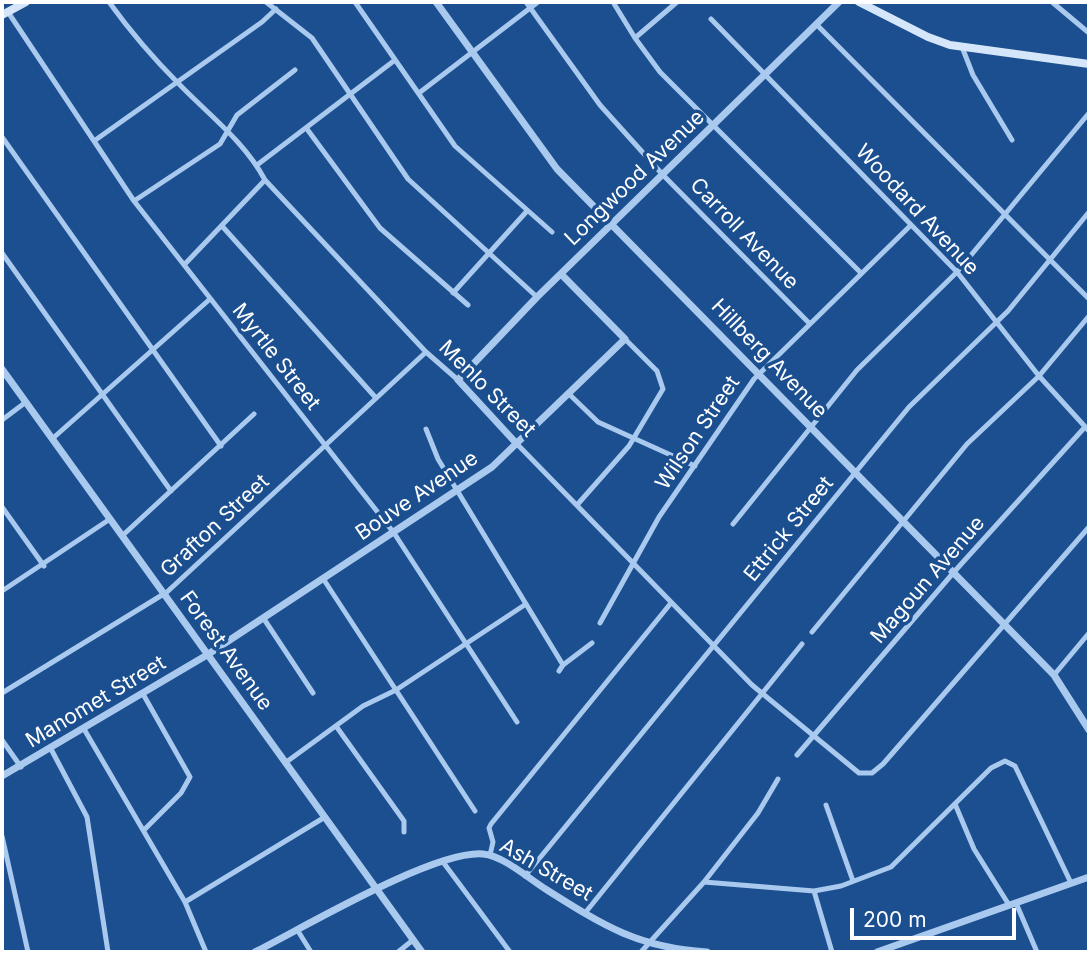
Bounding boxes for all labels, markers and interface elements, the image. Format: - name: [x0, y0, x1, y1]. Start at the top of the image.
- street label: Longwood Avenue: [560, 105, 710, 251]
- street label: Woodard Avenue: [850, 139, 984, 281]
- street label: Carroll Avenue: [684, 173, 804, 295]
- street label: Hillberg Avenue: [706, 294, 832, 424]
- street label: Myrtle Street: [227, 299, 325, 415]
- street label: Menlo Street: [433, 335, 541, 443]
- street label: Wilson Street: [651, 371, 745, 495]
- street label: Bouve Avenue: [351, 446, 483, 546]
- street label: Grafton Street: [155, 469, 275, 583]
- street label: Ettrick Street: [739, 471, 839, 587]
- street label: Magoun Avenue: [866, 511, 990, 649]
- street label: Forest Avenue: [174, 586, 278, 716]
- street label: Manomet Street: [22, 650, 170, 754]
- street label: Ash Street: [495, 833, 597, 907]
- scale bar: [853, 894, 1019, 938]
- text: 200 m: [863, 907, 927, 932]

